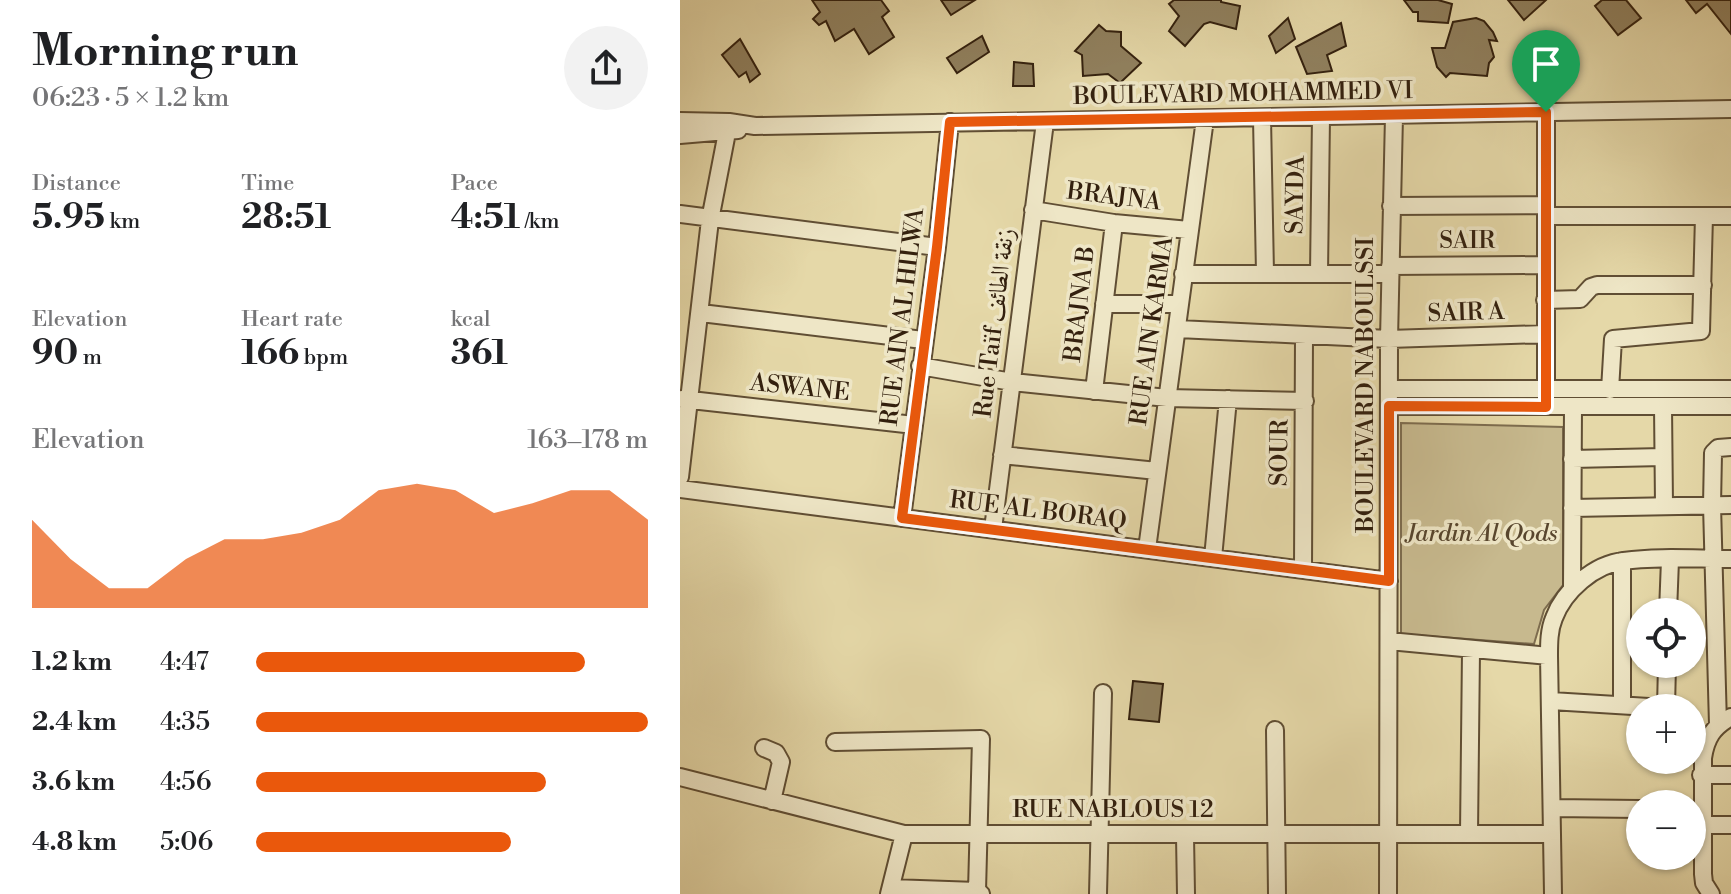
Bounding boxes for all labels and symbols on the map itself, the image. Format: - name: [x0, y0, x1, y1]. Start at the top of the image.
- pin: [1512, 30, 1580, 112]
- street label: BOULEVARD MOHAMMED VI: [1072, 76, 1413, 112]
- street label: SAYDA: [1280, 155, 1312, 235]
- street label: BRAJNA: [1064, 176, 1163, 218]
- street label: RUE AIN AL HILWA: [875, 206, 931, 428]
- street label: SAIR: [1439, 226, 1496, 256]
- street label: Rue Taïf زنقة الطائف: [968, 227, 1022, 419]
- street label: RUE AIN KARMA: [1124, 234, 1180, 428]
- street label: BOULEVARD NABOULSSI: [1351, 237, 1381, 534]
- street label: BRAJNA B: [1058, 244, 1102, 365]
- street label: SAIR A: [1427, 297, 1506, 329]
- street label: ASWANE: [748, 368, 851, 408]
- street label: SOUR: [1264, 418, 1296, 487]
- street label: RUE AL BORAQ: [948, 485, 1128, 537]
- park label: Jardin Al Qods: [1404, 519, 1557, 549]
- street label: RUE NABLOUS 12: [1012, 795, 1214, 825]

